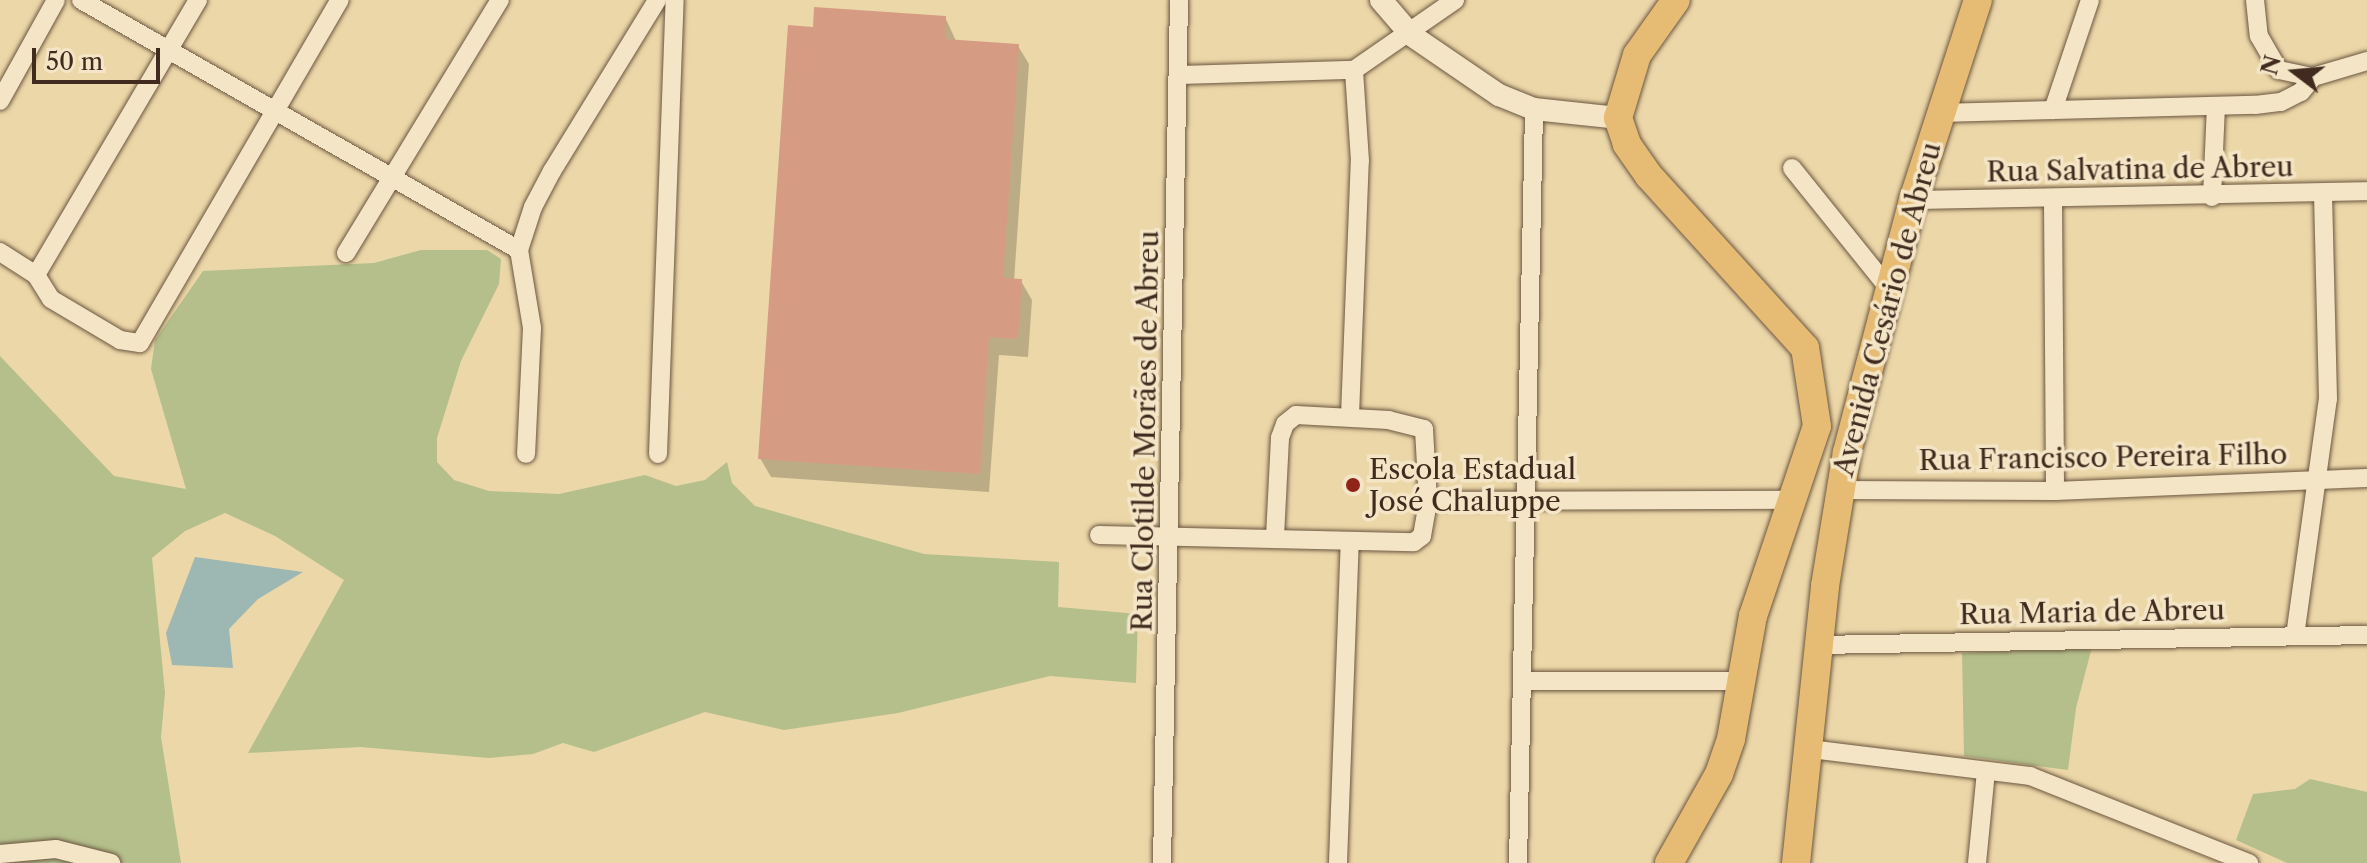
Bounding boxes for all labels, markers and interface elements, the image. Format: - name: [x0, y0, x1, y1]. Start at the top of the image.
- scale bar: [36, 32, 164, 82]
- north arrow: [2255, 32, 2335, 112]
- text: 50 m: [46, 47, 103, 76]
- text: N: [2256, 52, 2287, 78]
- street label: Avenida Cesário de Abreu: [1826, 138, 1948, 480]
- street label: Rua Salvatina de Abreu: [1985, 150, 2295, 188]
- street label: Rua Clotilde Morães de Abreu: [1125, 229, 1165, 633]
- street label: Rua Francisco Pereira Filho: [1918, 437, 2288, 477]
- place label: Escola Estadual José Chaluppe: [1369, 452, 1576, 518]
- marker: Escola Estadual José Chaluppe: [1344, 476, 1362, 494]
- street label: Rua Maria de Abreu: [1958, 593, 2226, 631]

